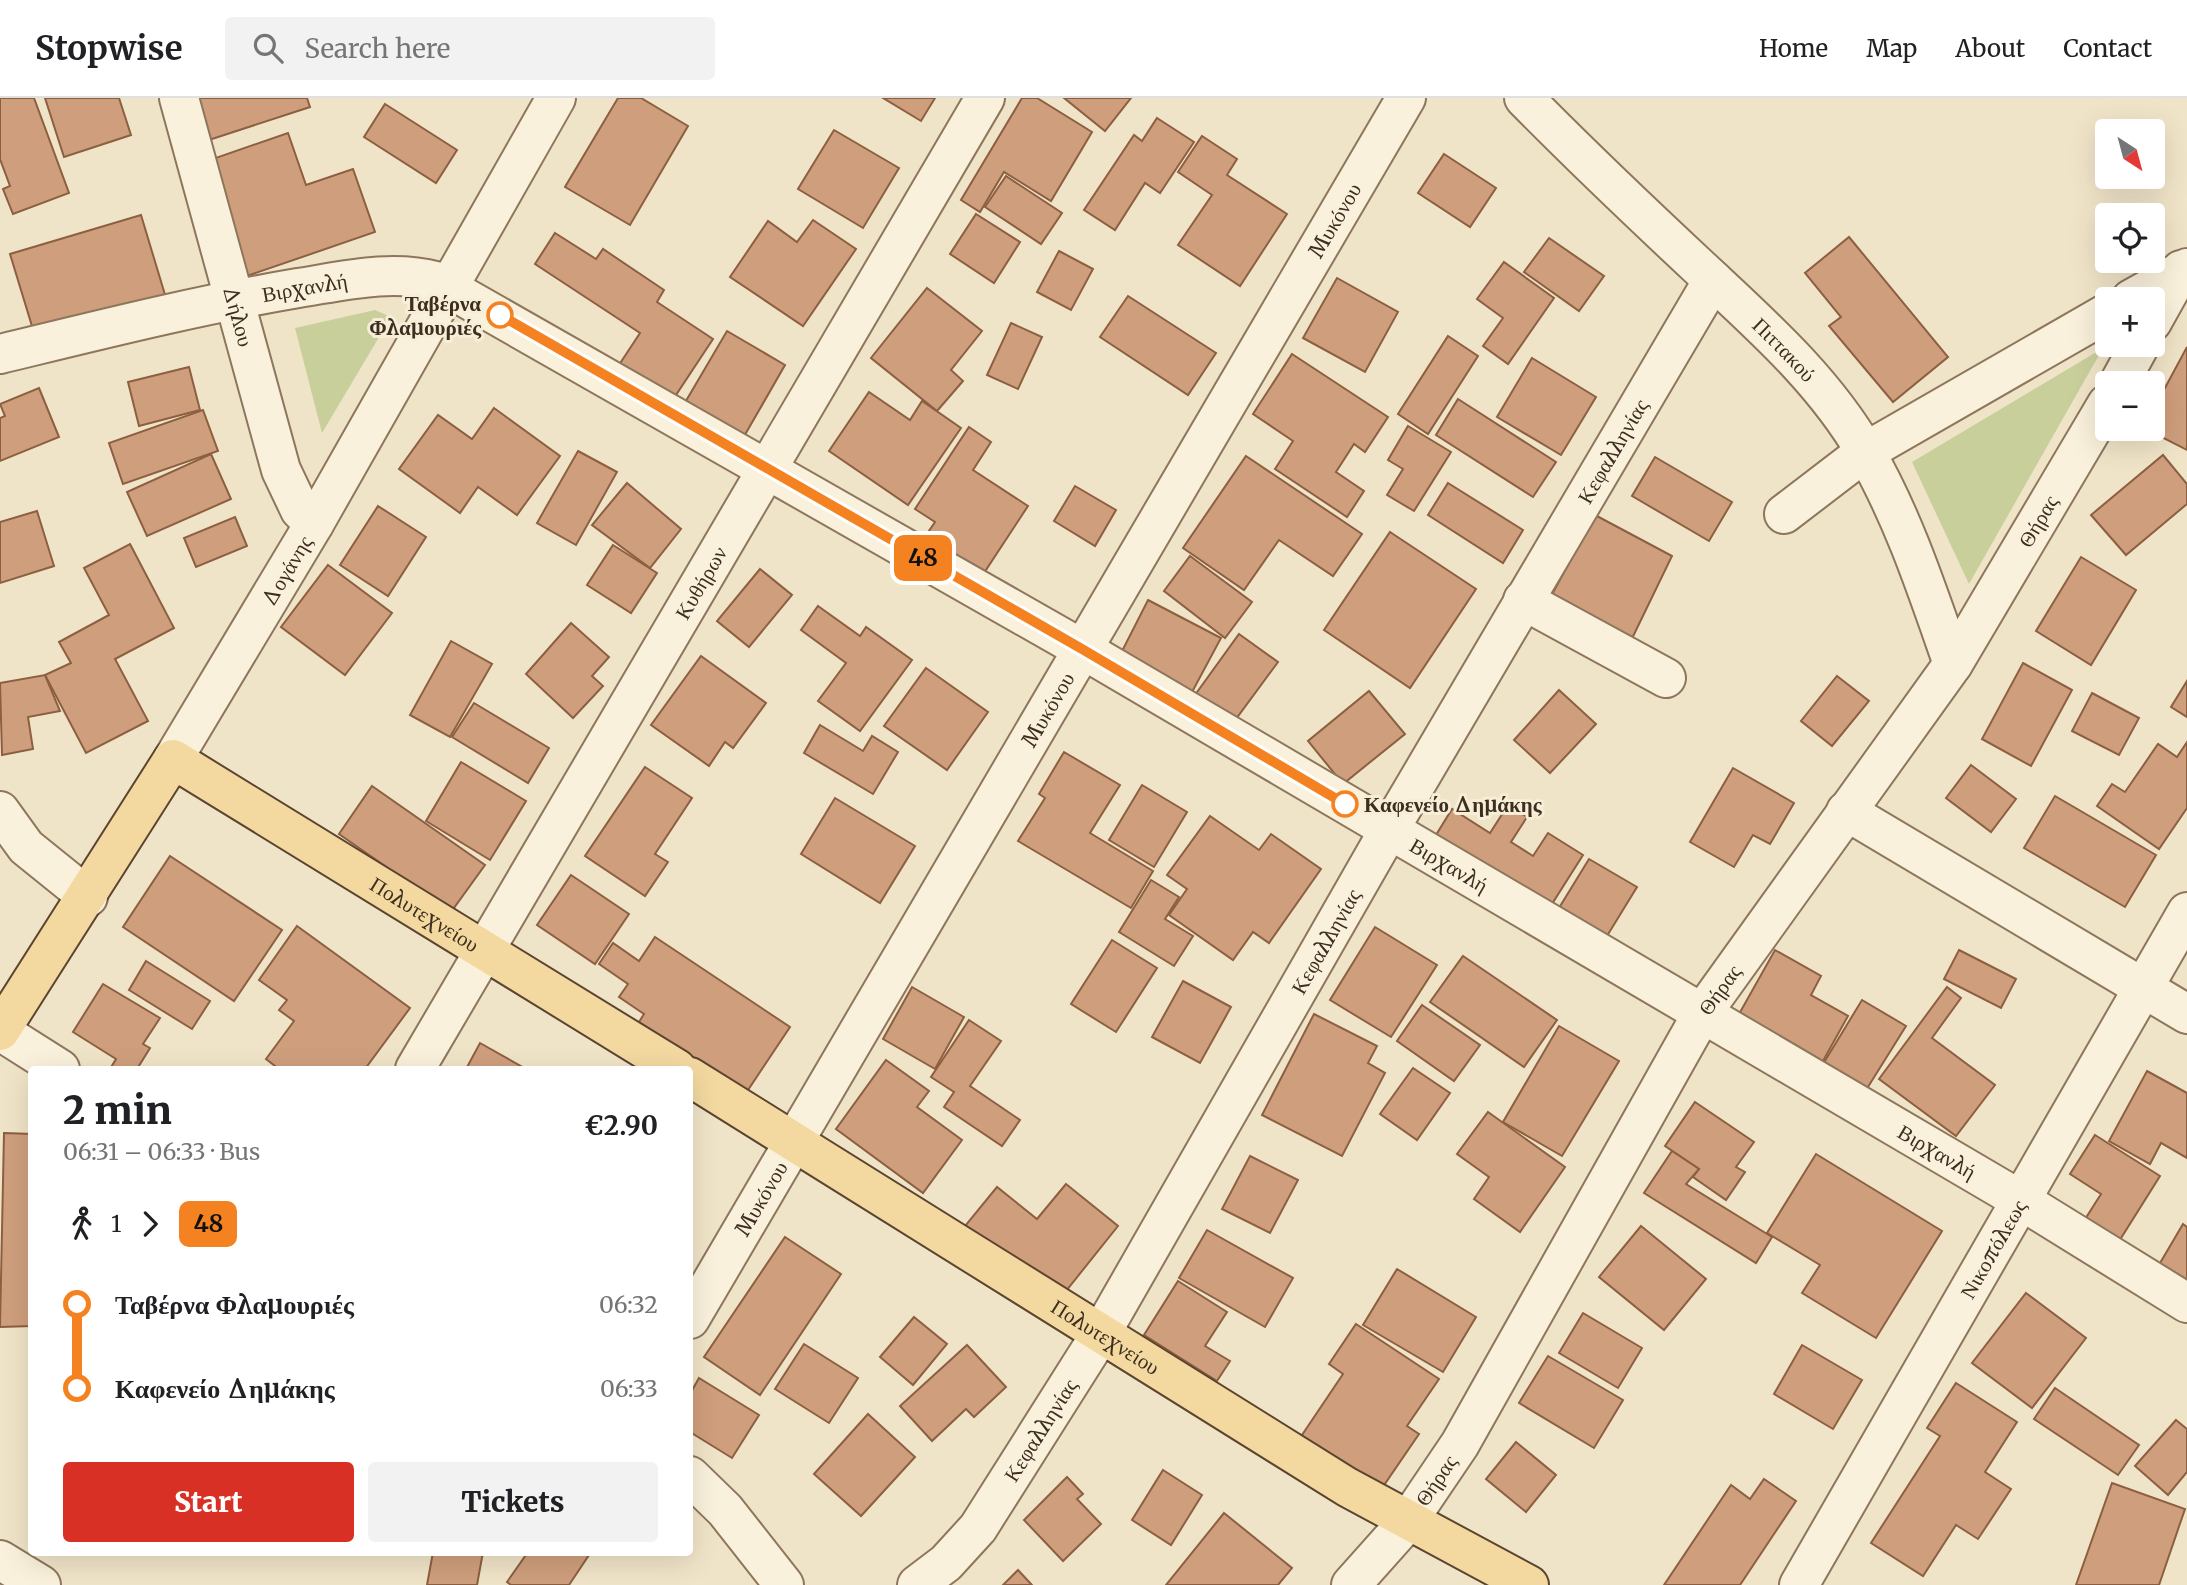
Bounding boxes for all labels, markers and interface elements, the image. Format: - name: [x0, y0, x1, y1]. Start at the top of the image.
- search box: [225, 17, 715, 80]
- text: Stopwise: [35, 28, 183, 69]
- icon: search: [249, 29, 287, 67]
- text: Search here: [305, 32, 450, 65]
- text: Home: [1759, 33, 1828, 64]
- text: Map: [1866, 33, 1917, 64]
- text: About: [1955, 33, 2025, 64]
- text: Contact: [2063, 33, 2152, 64]
- north arrow: [2095, 119, 2165, 189]
- map controls: [2095, 119, 2165, 441]
- street label: Μυκόνου: [1302, 178, 1367, 262]
- button: locate: [2095, 203, 2165, 273]
- street label: Βιρχανλή: [260, 267, 349, 308]
- street label: Δήλου: [218, 282, 260, 349]
- button: +: [2095, 287, 2165, 357]
- place label: Ταβέρνα Φλαμουριές: [369, 290, 482, 341]
- marker: Ταβέρνα Φλαμουριές: [487, 302, 513, 328]
- street label: Πιττακού: [1747, 311, 1822, 387]
- button: −: [2095, 371, 2165, 441]
- street label: Κεφαλληνίας: [1571, 393, 1654, 508]
- street label: Θήρας: [2012, 489, 2064, 552]
- street label: Δογάνης: [255, 530, 318, 611]
- line badge: 48: [892, 535, 954, 581]
- street label: Κυθήρων: [669, 541, 733, 624]
- text: 48: [908, 542, 938, 573]
- street label: Μυκόνου: [1015, 667, 1080, 751]
- marker: Καφενείο Δημάκης: [1332, 791, 1358, 817]
- place label: Καφενείο Δημάκης: [1364, 791, 1543, 818]
- street label: Βιρχανλή: [1405, 831, 1493, 898]
- street label: Πολυτεχνείου: [365, 870, 484, 958]
- street label: Κεφαλληνίας: [1285, 883, 1367, 999]
- street label: Θήρας: [1692, 958, 1747, 1020]
- text: 2 min: [63, 1087, 172, 1134]
- text: €2.90: [584, 1109, 658, 1142]
- street label: Βιρχανλή: [1893, 1118, 1981, 1185]
- text: 06:31 – 06:33 · Bus: [63, 1137, 260, 1166]
- street label: Μυκόνου: [728, 1156, 793, 1241]
- street label: Νικοπόλεως: [1954, 1194, 2032, 1303]
- icon: walk: [63, 1205, 101, 1243]
- icon: forward: [131, 1205, 169, 1243]
- text: 48: [193, 1208, 223, 1239]
- text: 1: [111, 1209, 121, 1238]
- text: Ταβέρνα Φλαμουριές: [115, 1288, 354, 1321]
- text: 06:32: [599, 1290, 658, 1319]
- street label: Πολυτεχνείου: [1046, 1292, 1165, 1380]
- text: Καφενείο Δημάκης: [115, 1372, 335, 1405]
- street label: Κεφαλληνίας: [997, 1373, 1083, 1487]
- text: 06:33: [600, 1374, 658, 1403]
- street label: Θήρας: [1409, 1449, 1463, 1511]
- button: Start: [63, 1462, 354, 1542]
- button: Tickets: [368, 1462, 658, 1542]

